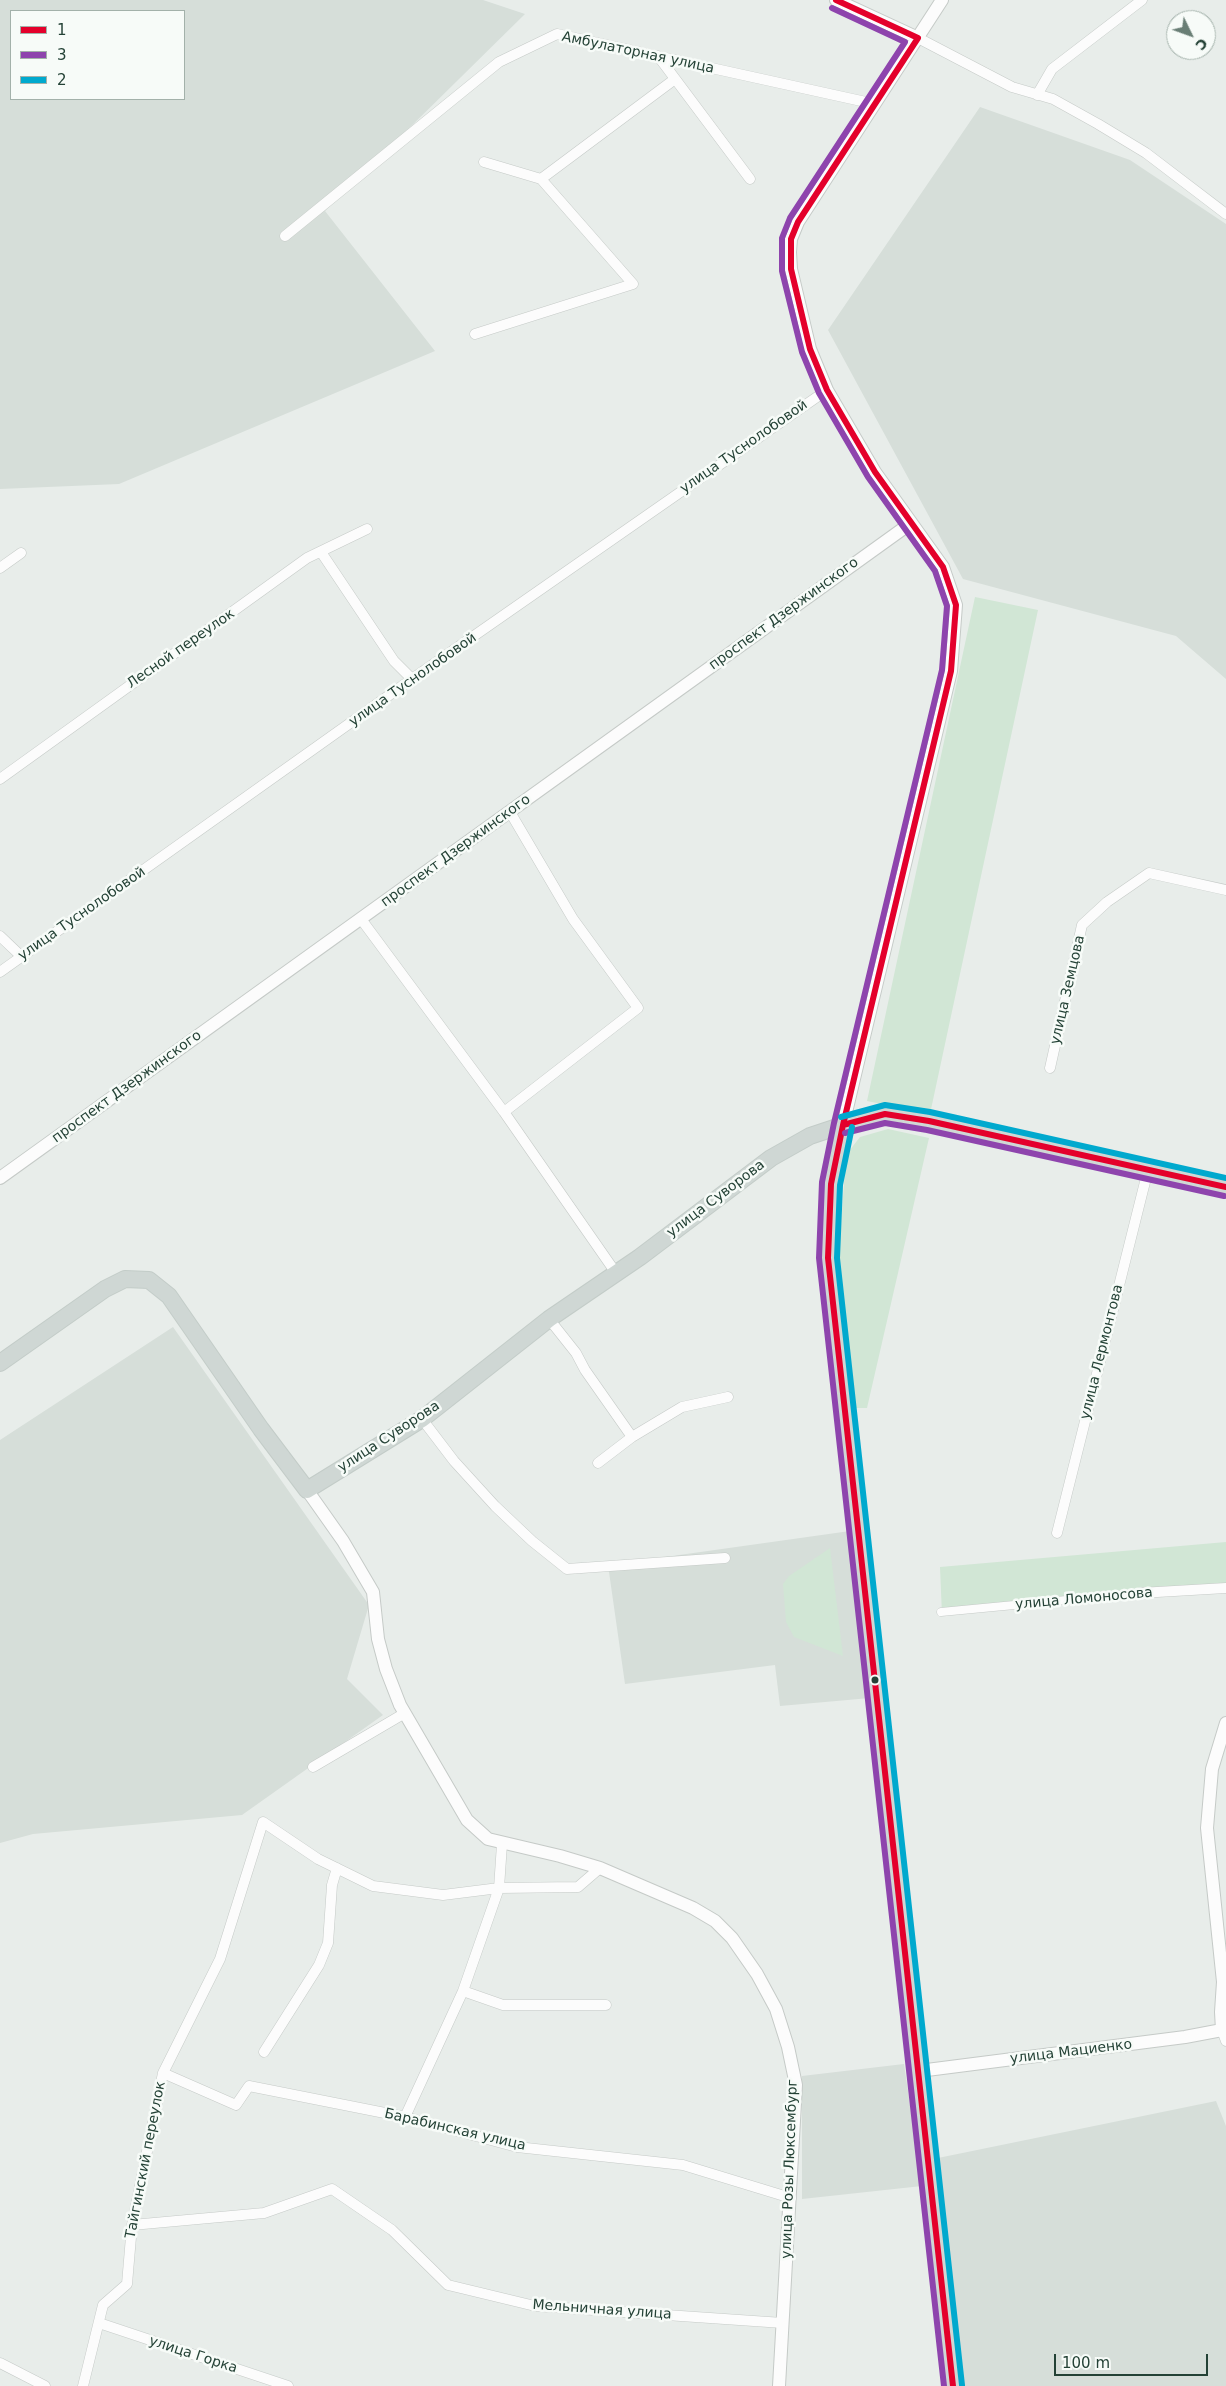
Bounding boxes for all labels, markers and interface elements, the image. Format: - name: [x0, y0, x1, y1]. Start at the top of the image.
- legend: [10, 10, 185, 100]
- north arrow: [1166, 10, 1216, 60]
- text: 1: [57, 21, 67, 39]
- street label: Амбулаторная улица: [560, 29, 716, 77]
- text: С: [1192, 35, 1211, 54]
- text: 3: [57, 46, 67, 64]
- text: 2: [57, 71, 67, 89]
- street label: улица Туснолобовой: [677, 397, 811, 497]
- street label: проспект Дзержинского: [706, 554, 862, 674]
- street label: Лесной переулок: [124, 606, 238, 692]
- street label: улица Туснолобовой: [346, 630, 480, 730]
- street label: проспект Дзержинского: [378, 791, 534, 911]
- street label: улица Туснолобовой: [15, 864, 149, 964]
- street label: улица Земцова: [1047, 934, 1089, 1046]
- street label: проспект Дзержинского: [49, 1027, 205, 1147]
- street label: улица Суворова: [664, 1157, 768, 1241]
- street label: улица Лермонтова: [1077, 1283, 1127, 1421]
- street label: улица Суворова: [335, 1398, 443, 1476]
- street label: улица Ломоносова: [1015, 1585, 1153, 1613]
- unlabelled marker: [870, 1675, 880, 1685]
- street label: улица Мациенко: [1009, 2036, 1133, 2068]
- street label: улица Розы Люксембург: [778, 2079, 802, 2259]
- street label: Тайгинский переулок: [122, 2080, 170, 2240]
- street label: Барабинская улица: [383, 2106, 527, 2154]
- street label: Мельничная улица: [532, 2297, 672, 2323]
- street label: улица Горка: [147, 2333, 239, 2377]
- scale bar: [1056, 2344, 1210, 2376]
- text: 100 m: [1062, 2354, 1110, 2372]

